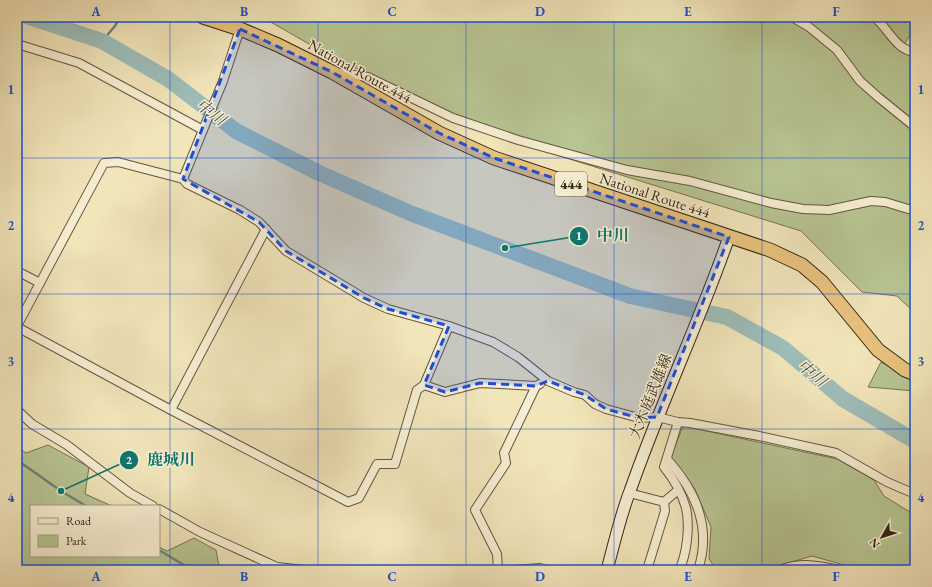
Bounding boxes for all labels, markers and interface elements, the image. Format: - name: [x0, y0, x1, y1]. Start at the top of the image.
- text: A: [90, 3, 101, 20]
- text: B: [240, 3, 248, 20]
- text: C: [387, 3, 397, 20]
- text: D: [535, 3, 545, 20]
- text: E: [684, 3, 692, 20]
- text: F: [832, 3, 840, 20]
- street label: National Route 444: [305, 35, 416, 108]
- text: 1: [8, 81, 15, 98]
- text: 1: [918, 81, 925, 98]
- water label: 中川: [192, 94, 232, 131]
- street label: National Route 444: [597, 168, 714, 222]
- road number: 444: [555, 172, 587, 196]
- text: 2: [8, 217, 15, 234]
- text: 2: [918, 217, 925, 234]
- callout: 中川: [569, 222, 637, 250]
- text: 中川: [597, 225, 629, 246]
- text: 1: [576, 228, 582, 244]
- street label: 大木庭武雄線: [624, 351, 676, 441]
- text: 3: [8, 353, 15, 370]
- text: 3: [918, 353, 925, 370]
- water label: 中川: [793, 355, 833, 393]
- callout: 鹿城川: [119, 446, 203, 474]
- text: 鹿城川: [147, 449, 195, 470]
- text: 2: [126, 452, 133, 468]
- text: 4: [8, 489, 15, 506]
- text: 4: [918, 489, 925, 506]
- legend: [30, 505, 160, 557]
- text: Road: [66, 513, 92, 529]
- north arrow: [862, 517, 902, 557]
- text: Park: [66, 533, 87, 549]
- text: N: [866, 535, 882, 551]
- text: A: [90, 568, 101, 585]
- text: B: [240, 568, 248, 585]
- text: C: [387, 568, 397, 585]
- text: D: [535, 568, 545, 585]
- text: E: [684, 568, 692, 585]
- text: F: [832, 568, 840, 585]

